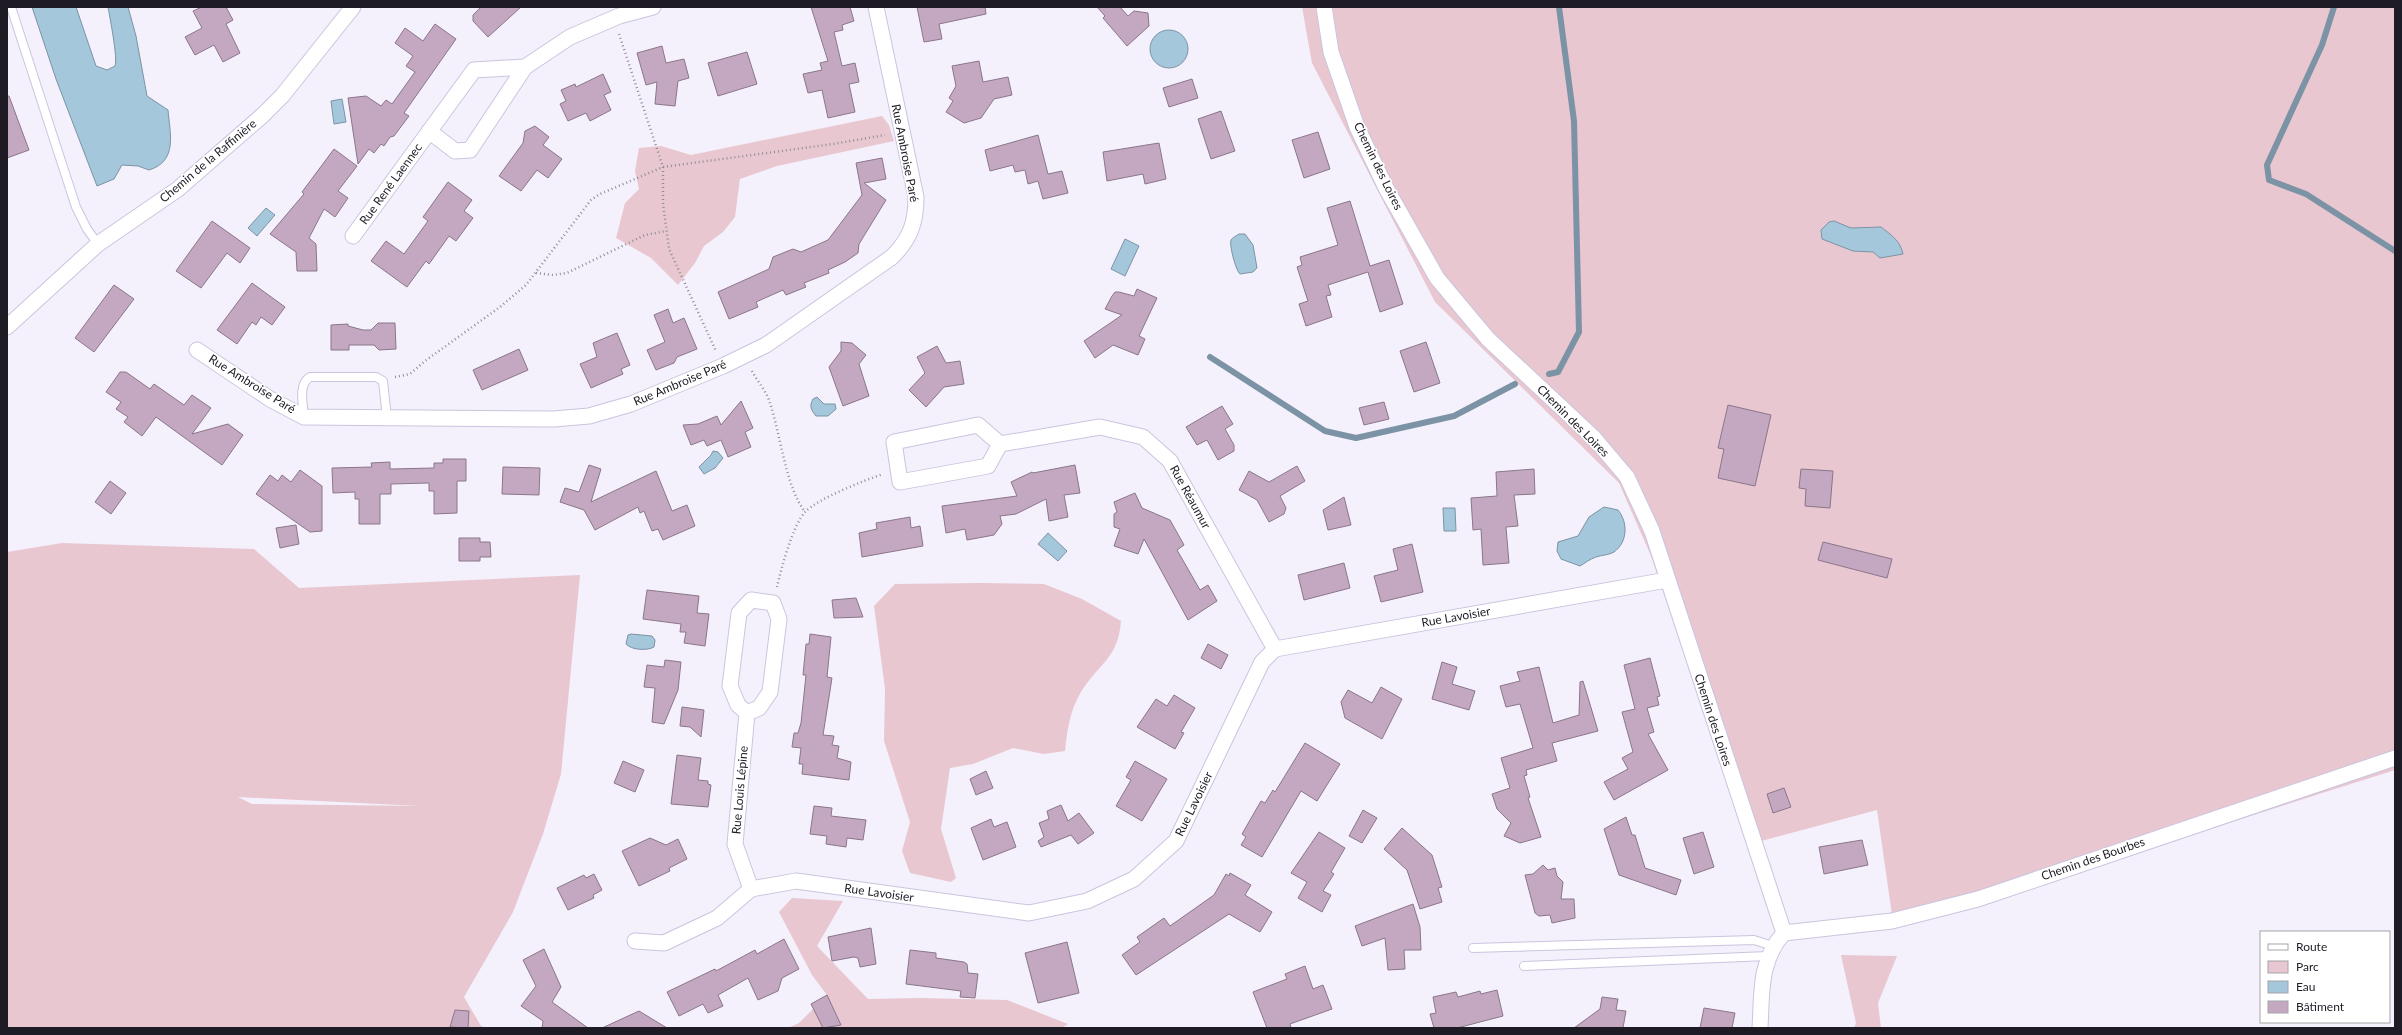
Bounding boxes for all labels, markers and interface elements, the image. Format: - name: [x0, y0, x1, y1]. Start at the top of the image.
- street label: Rue Ambroise Paré: [889, 103, 922, 203]
- street label: Chemin de la Raffinière: [156, 116, 259, 206]
- street label: Chemin des Loires: [1351, 119, 1406, 212]
- street label: Rue René Laennec: [356, 140, 425, 227]
- street label: Rue Ambroise Paré: [206, 351, 298, 416]
- street label: Rue Ambroise Paré: [631, 356, 729, 409]
- street label: Chemin des Loires: [1534, 381, 1613, 460]
- street label: Rue Réaumur: [1167, 462, 1214, 532]
- street label: Rue Lavoisier: [1420, 603, 1492, 630]
- street label: Chemin des Loires: [1692, 672, 1735, 768]
- street label: Rue Louis Lépine: [728, 745, 751, 835]
- street label: Rue Lavoisier: [1171, 769, 1216, 838]
- street label: Chemin des Bourbes: [2039, 834, 2147, 883]
- street label: Rue Lavoisier: [843, 880, 915, 905]
- legend: [2260, 931, 2390, 1023]
- text: Route: [2296, 939, 2327, 954]
- text: Parc: [2296, 959, 2319, 974]
- text: Eau: [2296, 979, 2316, 994]
- text: Bâtiment: [2296, 999, 2345, 1014]

